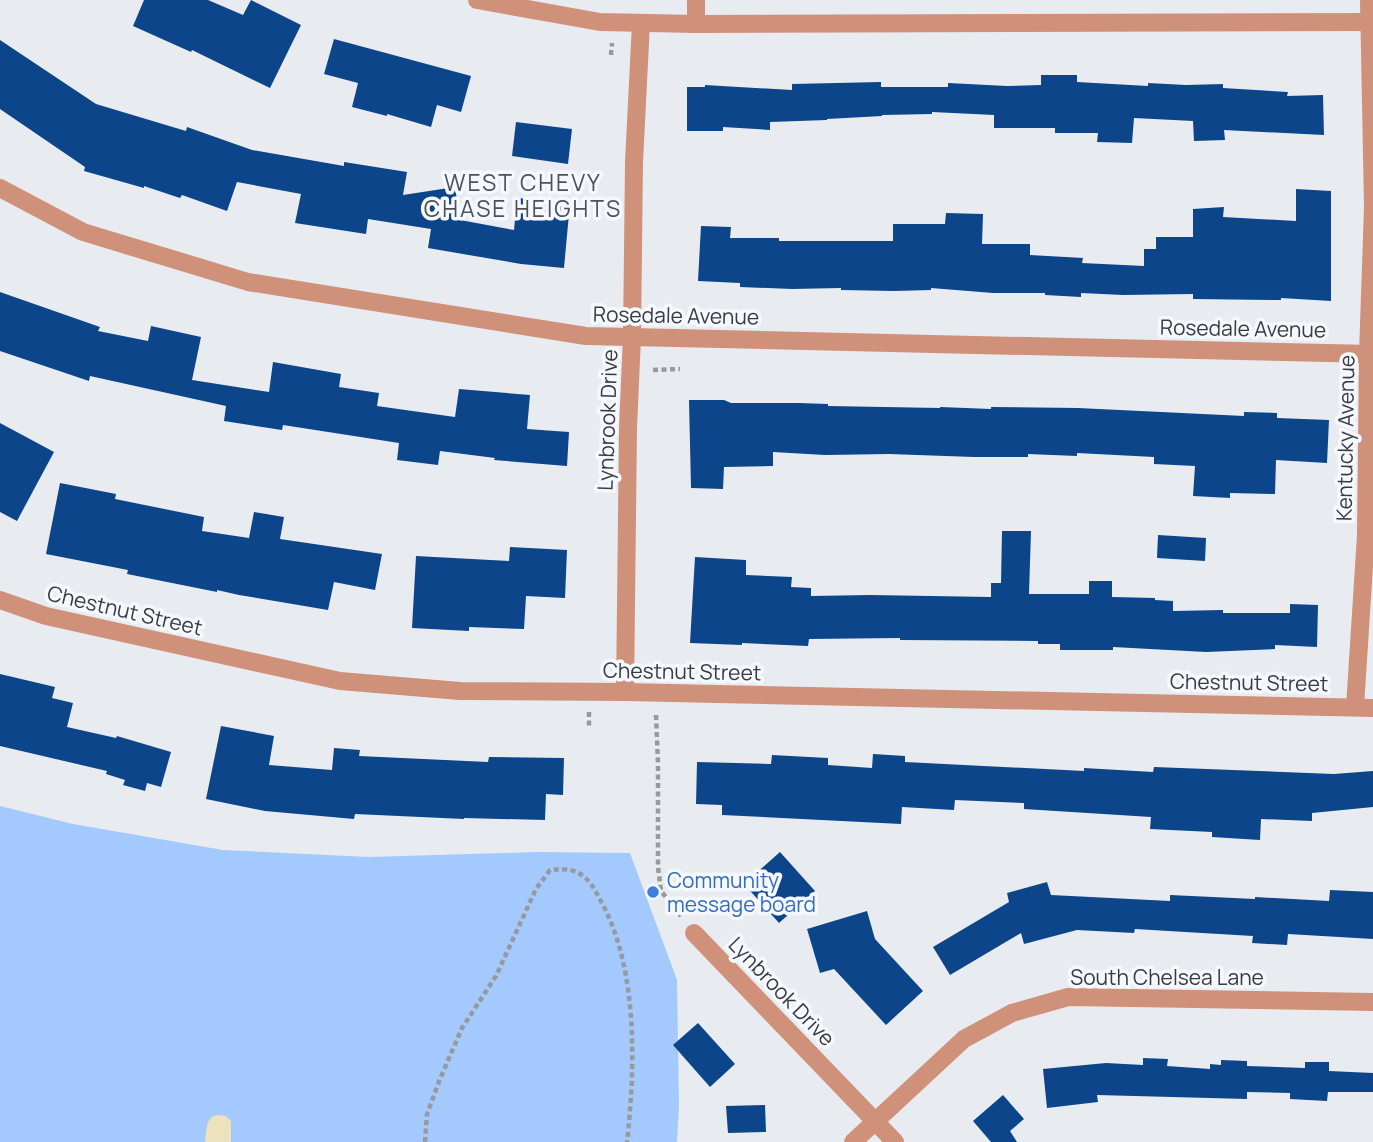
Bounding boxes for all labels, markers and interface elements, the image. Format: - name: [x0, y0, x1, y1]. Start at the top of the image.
- district label: WEST CHEVY CHASE HEIGHTS: [424, 166, 622, 224]
- street label: Rosedale Avenue: [593, 300, 759, 330]
- street label: Rosedale Avenue: [1160, 313, 1326, 343]
- street label: Lynbrook Drive: [591, 349, 623, 491]
- street label: Kentucky Avenue: [1330, 355, 1360, 521]
- street label: Chestnut Street: [45, 579, 205, 641]
- street label: Chestnut Street: [603, 656, 761, 686]
- street label: Chestnut Street: [1170, 667, 1328, 697]
- place label: Community message board: [667, 866, 816, 918]
- marker: Community message board: [645, 884, 661, 900]
- street label: Lynbrook Drive: [723, 930, 841, 1052]
- street label: South Chelsea Lane: [1070, 963, 1264, 991]

